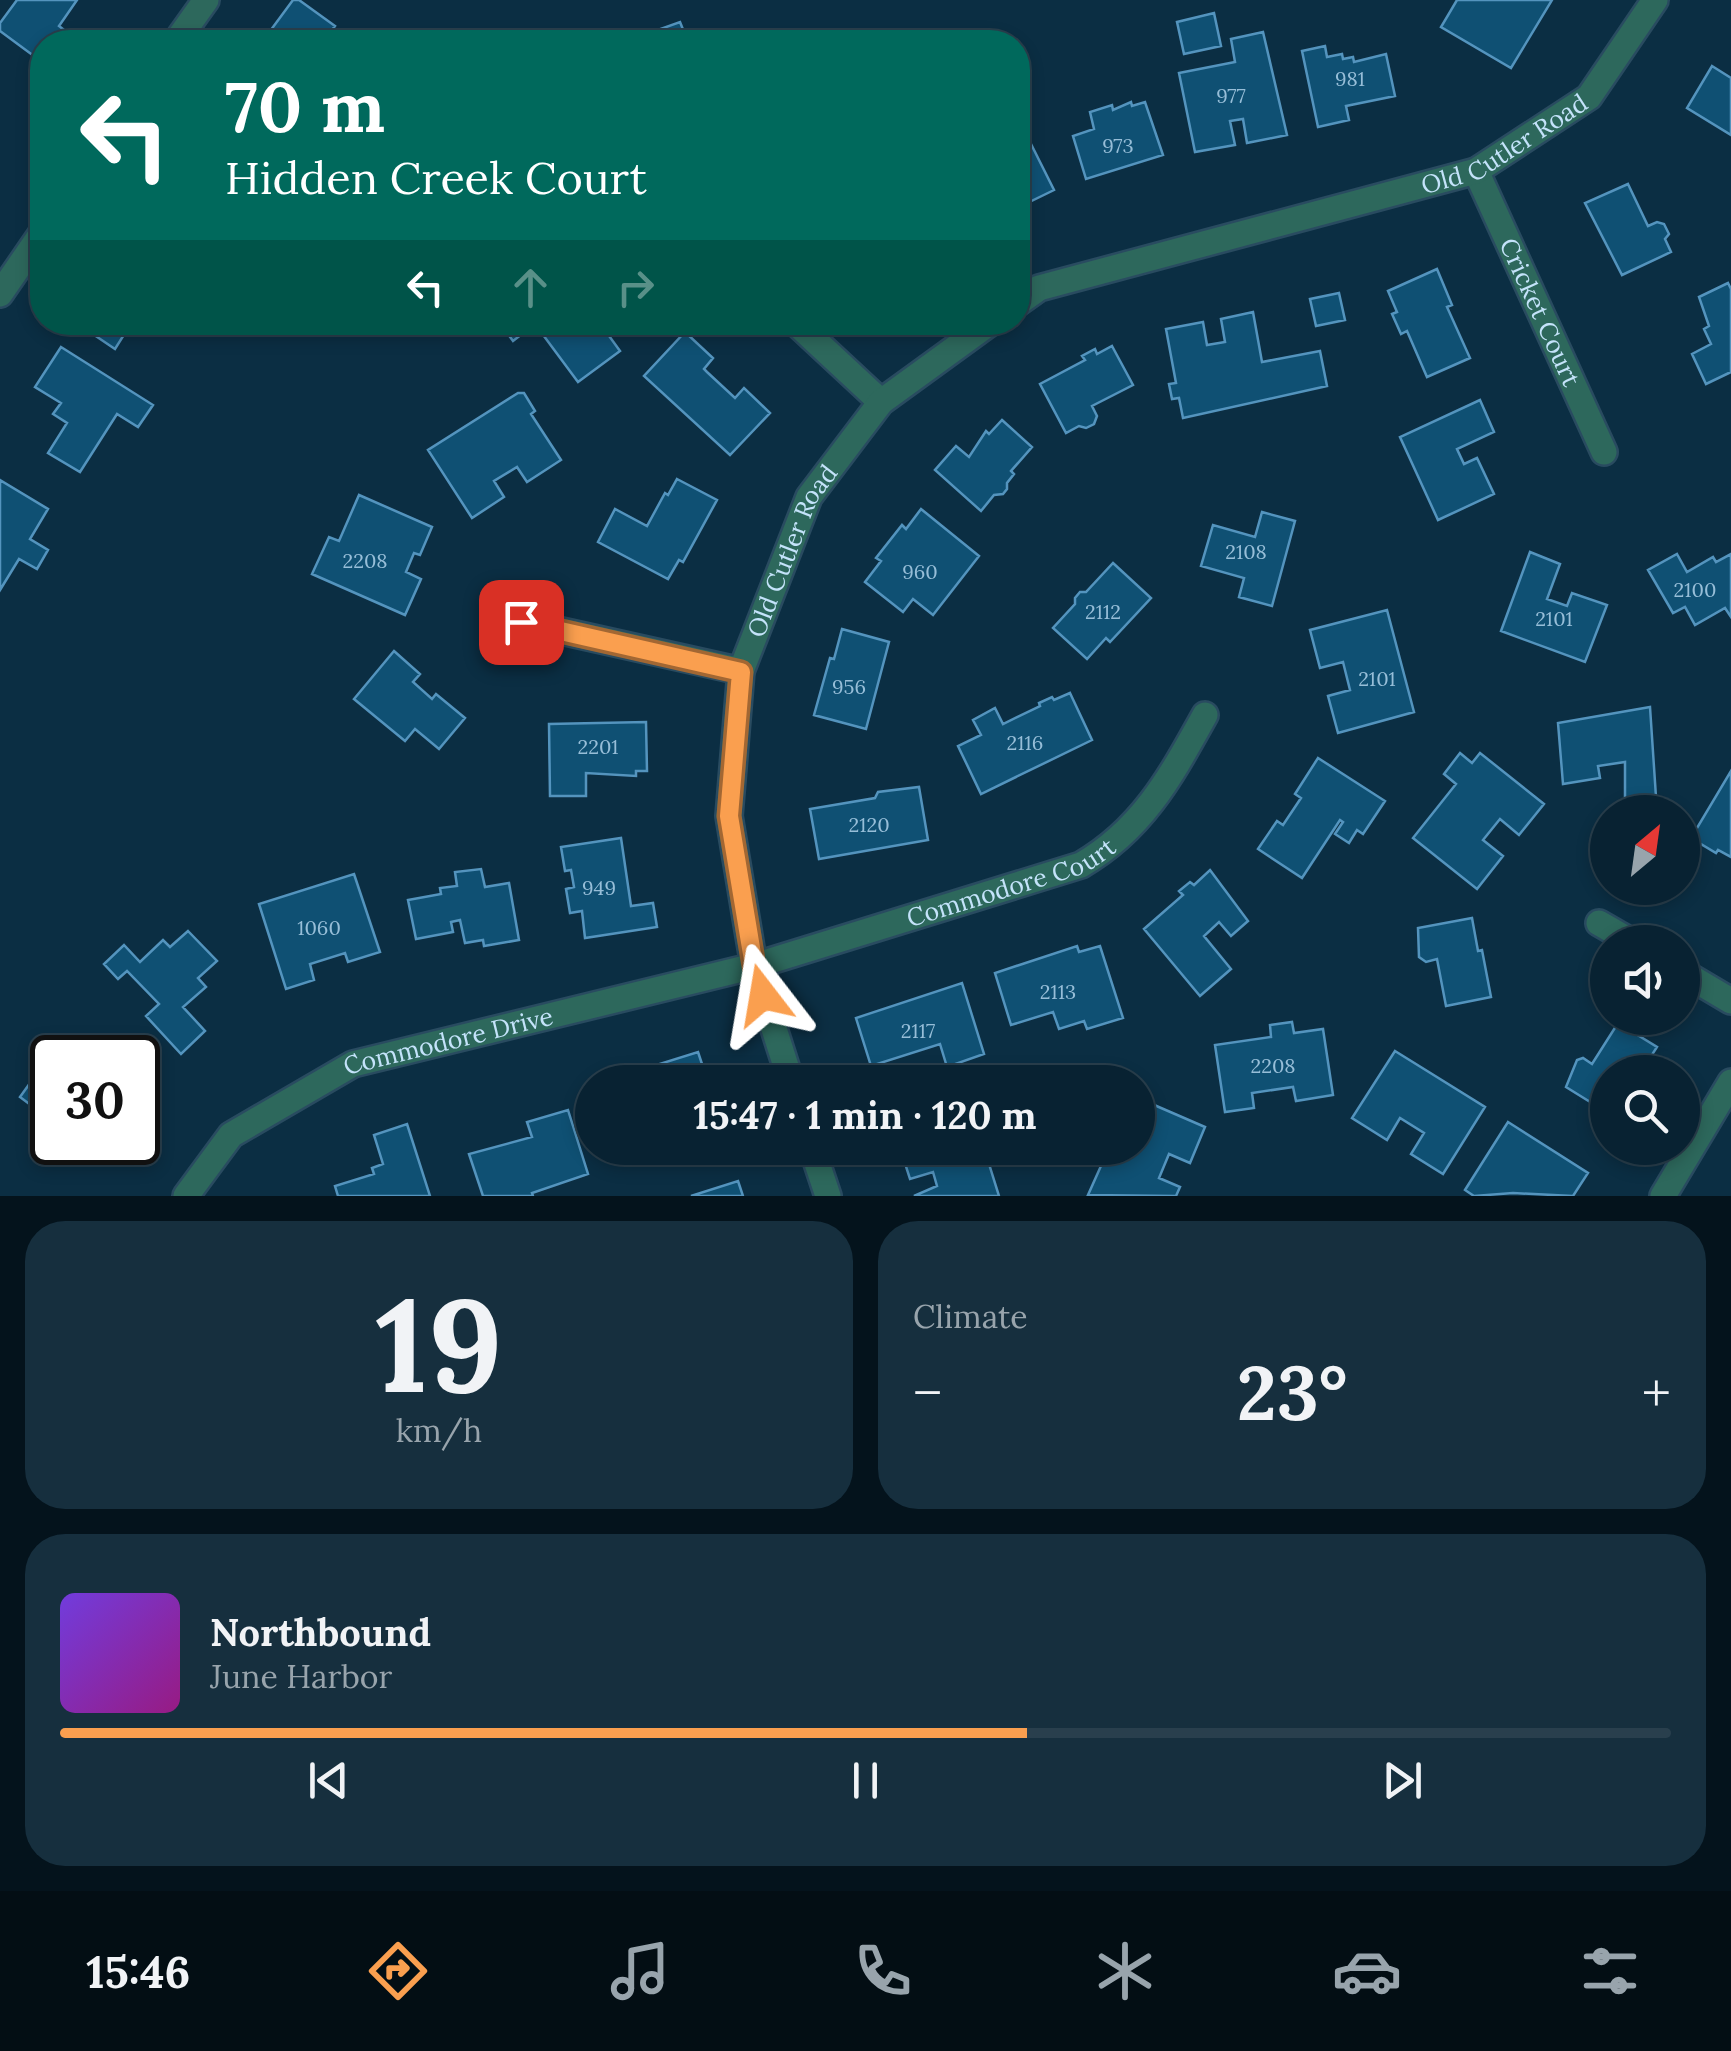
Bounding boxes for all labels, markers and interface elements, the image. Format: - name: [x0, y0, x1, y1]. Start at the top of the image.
- text: 70 m: [225, 62, 385, 151]
- house number: 981: [1335, 66, 1365, 91]
- icon: left: [60, 70, 190, 200]
- house number: 977: [1216, 83, 1246, 108]
- street label: Old Cutler Road: [1418, 86, 1593, 201]
- house number: 973: [1102, 133, 1134, 158]
- text: Hidden Creek Court: [225, 149, 647, 206]
- street label: Cricket Court: [1493, 233, 1588, 391]
- icon: left: [398, 260, 453, 315]
- icon: ahead: [503, 260, 558, 315]
- icon: right: [608, 260, 663, 315]
- street label: Old Cutler Road: [740, 458, 844, 642]
- house number: 2108: [1225, 539, 1267, 564]
- house number: 2208: [342, 548, 388, 573]
- house number: 960: [902, 559, 938, 584]
- house number: 2100: [1674, 577, 1716, 602]
- pin: [479, 580, 564, 665]
- icon: arrive: [494, 595, 549, 650]
- house number: 2112: [1085, 599, 1121, 624]
- house number: 2101: [1535, 606, 1573, 631]
- house number: 2101: [1358, 666, 1396, 691]
- house number: 956: [832, 674, 866, 699]
- house number: 2116: [1007, 730, 1043, 755]
- house number: 2201: [577, 734, 619, 759]
- north arrow: [1590, 795, 1700, 905]
- map controls: [1590, 795, 1700, 1165]
- house number: 2120: [848, 812, 890, 837]
- street label: Commodore Court: [903, 831, 1122, 934]
- house number: 949: [582, 875, 616, 900]
- house number: 1060: [297, 915, 341, 940]
- button: sound: [1590, 925, 1700, 1035]
- position arrow: [711, 943, 815, 1047]
- house number: 2113: [1040, 979, 1076, 1004]
- street label: Commodore Drive: [337, 1000, 556, 1082]
- house number: 2117: [901, 1018, 935, 1043]
- speed limit sign: 30: [30, 1035, 160, 1165]
- house number: 2208: [1250, 1053, 1296, 1078]
- button: search: [1590, 1055, 1700, 1165]
- text: 15:47 · 1 min · 120 m: [693, 1091, 1037, 1139]
- text: 19: [375, 1261, 503, 1428]
- text: Climate: [913, 1296, 1028, 1337]
- text: 23°: [1237, 1345, 1347, 1441]
- text: −: [913, 1358, 942, 1428]
- text: +: [1642, 1358, 1671, 1428]
- text: km/h: [396, 1410, 482, 1451]
- text: Northbound: [210, 1608, 431, 1656]
- text: June Harbor: [210, 1656, 392, 1697]
- icon: previous: [301, 1753, 356, 1808]
- icon: pause: [838, 1753, 893, 1808]
- icon: next: [1375, 1753, 1430, 1808]
- icon: directions: [363, 1936, 433, 2006]
- icon: music: [605, 1936, 675, 2006]
- icon: phone: [848, 1936, 918, 2006]
- icon: climate: [1090, 1936, 1160, 2006]
- icon: car: [1332, 1936, 1402, 2006]
- icon: filters: [1575, 1936, 1645, 2006]
- text: 15:46: [86, 1943, 191, 2000]

